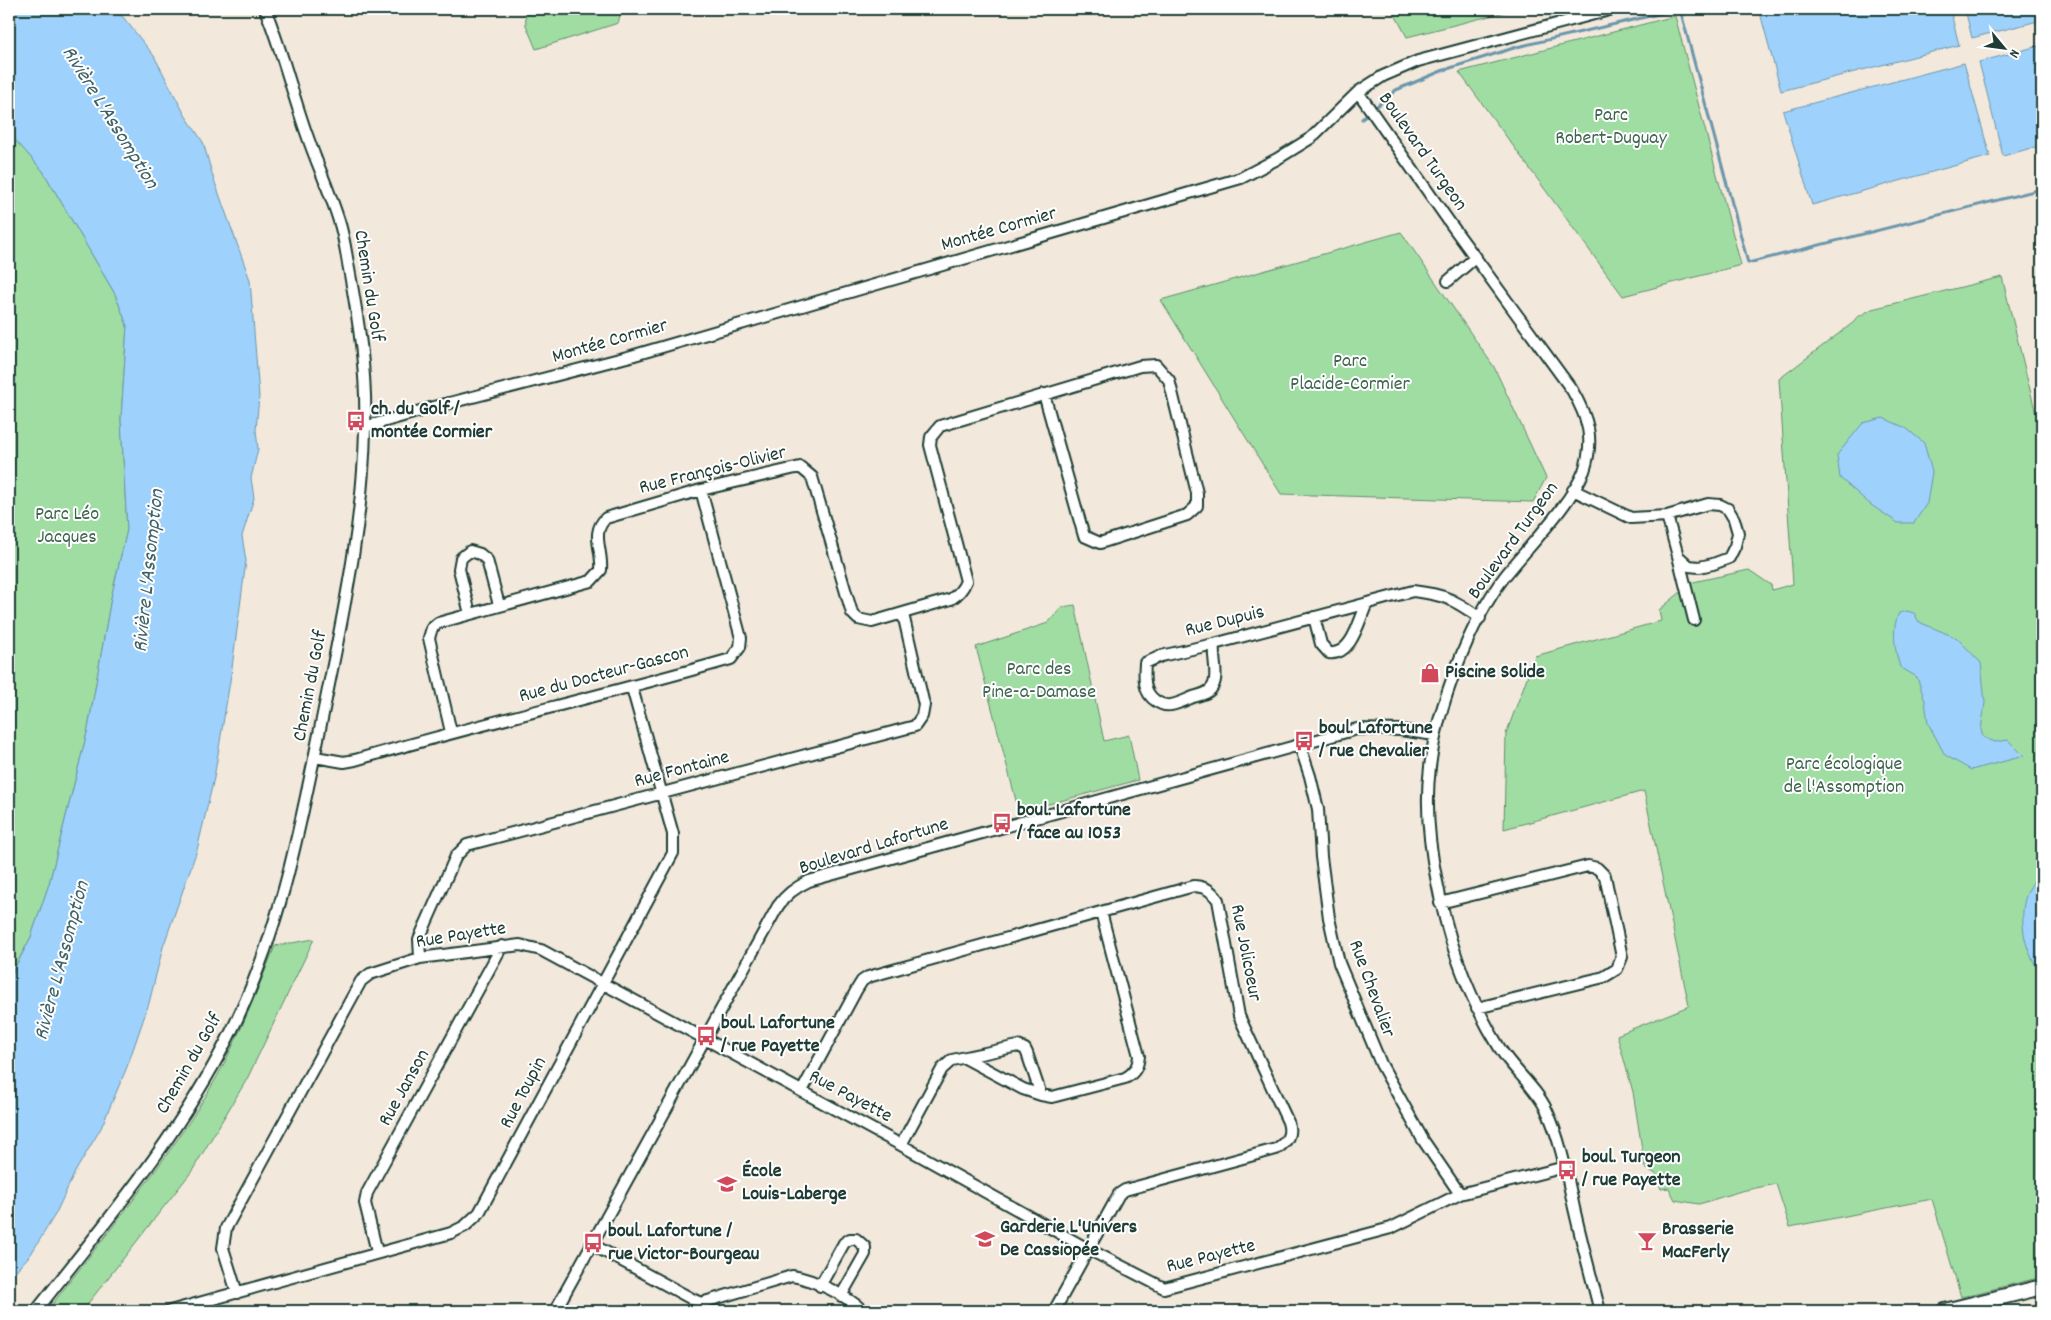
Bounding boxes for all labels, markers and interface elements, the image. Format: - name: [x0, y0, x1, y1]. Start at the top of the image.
- north arrow: [1978, 22, 2028, 72]
- water label: Rivière L'Assomption: [53, 41, 166, 196]
- text: N: [2003, 45, 2024, 61]
- street label: Boulevard Turgeon: [1371, 87, 1473, 217]
- park label: Parc Robert-Duguay: [1555, 102, 1668, 153]
- street label: Montée Cormier: [938, 200, 1061, 260]
- street label: Chemin du Golf: [345, 228, 391, 345]
- street label: Montée Cormier: [549, 312, 672, 372]
- park label: Parc Placide-Cormier: [1290, 348, 1410, 399]
- place label: ch. du Golf / montée Cormier: [371, 396, 493, 447]
- bus stop icon: ch. du Golf / montée Cormier: [345, 410, 367, 432]
- street label: Rue François-Olivier: [637, 439, 790, 503]
- street label: Boulevard Turgeon: [1462, 476, 1566, 606]
- water label: Rivière L'Assomption: [127, 487, 174, 654]
- park label: Parc Léo Jacques: [35, 501, 99, 552]
- street label: Rue Dupuis: [1183, 599, 1267, 645]
- street label: Chemin du Golf: [287, 627, 336, 744]
- street label: Rue du Docteur-Gascon: [516, 639, 692, 711]
- park label: Parc des Pine-a-Damase: [982, 656, 1096, 707]
- place label: Piscine Solide: [1445, 659, 1545, 687]
- shop icon: Piscine Solide: [1419, 662, 1441, 684]
- place label: boul. Lafortune / rue Chevalier: [1318, 715, 1433, 766]
- bus stop icon: boul. Lafortune / rue Chevalier: [1293, 730, 1315, 752]
- street label: Rue Fontaine: [631, 744, 733, 796]
- park label: Parc écologique de l'Assomption: [1784, 751, 1904, 802]
- place label: boul. Lafortune / face au 1053: [1016, 797, 1131, 848]
- street label: Boulevard Lafortune: [796, 811, 952, 883]
- bus stop icon: boul. Lafortune / face au 1053: [991, 812, 1013, 834]
- water label: Rivière L'Assomption: [27, 877, 99, 1044]
- street label: Rue Jolicoeur: [1222, 902, 1268, 1004]
- street label: Rue Payette: [414, 915, 508, 957]
- street label: Rue Chevalier: [1340, 936, 1402, 1042]
- street label: Chemin du Golf: [150, 1007, 231, 1120]
- place label: boul. Lafortune / rue Payette: [720, 1010, 835, 1061]
- bus stop icon: boul. Lafortune / rue Payette: [695, 1025, 717, 1047]
- street label: Rue Janson: [372, 1044, 438, 1132]
- street label: Rue Toupin: [493, 1052, 555, 1134]
- street label: Rue Payette: [803, 1063, 897, 1131]
- place label: boul. Turgeon / rue Payette: [1581, 1144, 1681, 1195]
- place label: École Louis-Laberge: [742, 1158, 847, 1209]
- bus stop icon: boul. Turgeon / rue Payette: [1556, 1159, 1578, 1181]
- school or university icon: École Louis-Laberge: [716, 1173, 738, 1195]
- place label: Garderie L'Univers De Cassiopée: [1000, 1214, 1137, 1265]
- place label: Brasserie MacFerly: [1662, 1216, 1734, 1267]
- place label: boul. Lafortune / rue Victor-Bourgeau: [608, 1218, 759, 1269]
- school or university icon: Garderie L'Univers De Cassiopée: [974, 1228, 996, 1250]
- bar icon: Brasserie MacFerly: [1636, 1230, 1658, 1252]
- bus stop icon: boul. Lafortune / rue Victor-Bourgeau: [582, 1232, 604, 1254]
- street label: Rue Payette: [1164, 1232, 1259, 1282]

